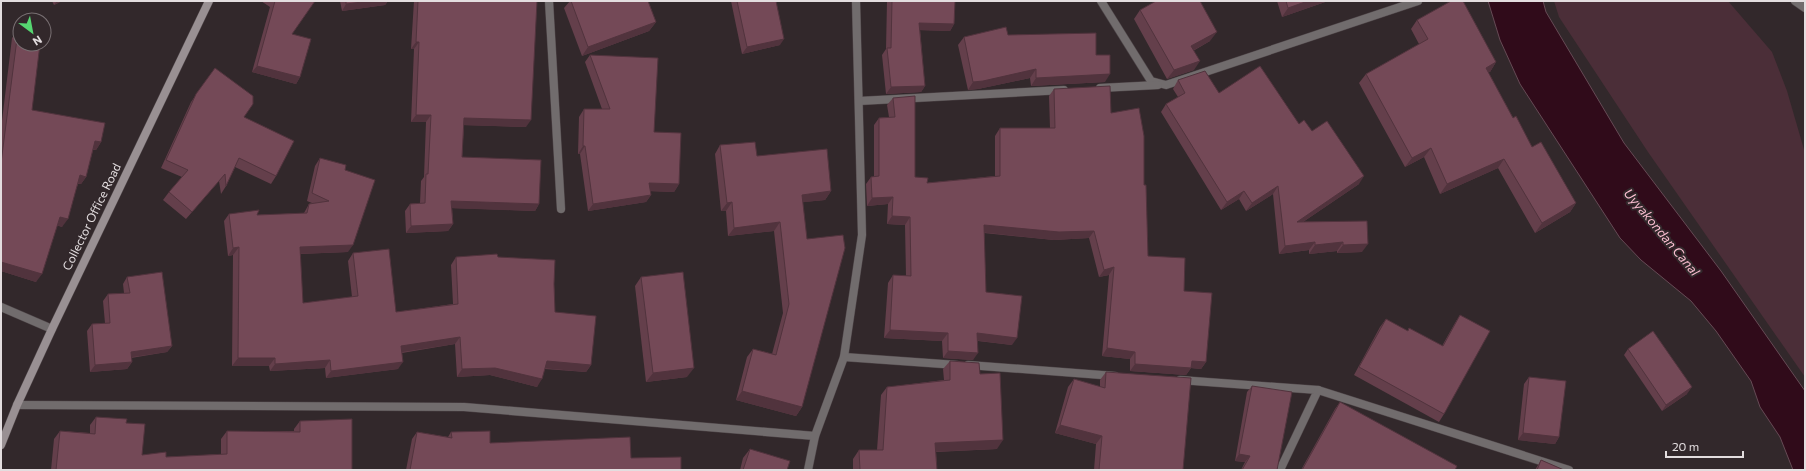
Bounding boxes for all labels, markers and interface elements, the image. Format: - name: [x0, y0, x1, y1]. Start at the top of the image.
- north arrow: [12, 12, 52, 52]
- text: N: [31, 33, 45, 49]
- street label: Collector Office Road: [59, 161, 123, 272]
- water label: Uyyakondan Canal: [1621, 185, 1704, 279]
- scale bar: [1666, 433, 1743, 459]
- text: 20 m: [1672, 439, 1699, 453]

